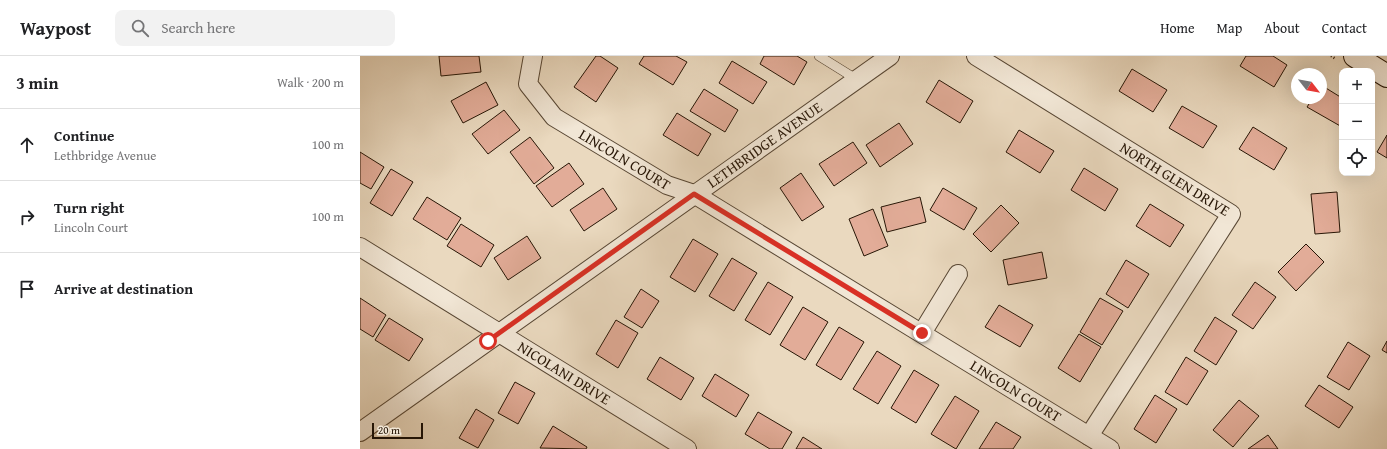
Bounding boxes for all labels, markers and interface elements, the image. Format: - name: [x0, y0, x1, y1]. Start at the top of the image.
- search box: [115, 10, 395, 46]
- text: Waypost: [20, 14, 91, 42]
- icon: search: [129, 17, 151, 39]
- text: Search here: [161, 17, 235, 38]
- text: Home: [1160, 18, 1195, 38]
- text: Map: [1217, 18, 1242, 38]
- text: About: [1264, 18, 1300, 38]
- text: Contact: [1322, 18, 1367, 38]
- north arrow: [1291, 68, 1327, 104]
- map controls: [1339, 68, 1375, 176]
- button: +: [1339, 68, 1375, 104]
- text: 3 min: [16, 70, 58, 95]
- text: Walk · 200 m: [277, 73, 344, 92]
- street label: LETHBRIDGE AVENUE: [702, 96, 826, 193]
- button: −: [1339, 104, 1375, 140]
- street label: LINCOLN COURT: [575, 123, 675, 195]
- text: Continue: [54, 125, 115, 146]
- icon: ahead: [16, 134, 38, 156]
- text: 100 m: [312, 135, 344, 154]
- street label: NORTH GLEN DRIVE: [1116, 137, 1234, 221]
- button: locate: [1339, 140, 1375, 176]
- text: Lethbridge Avenue: [54, 146, 156, 165]
- text: Turn right: [54, 197, 125, 218]
- icon: right: [16, 206, 38, 228]
- text: 100 m: [312, 207, 344, 226]
- text: Lincoln Court: [54, 218, 128, 237]
- icon: arrive: [16, 278, 38, 300]
- text: Arrive at destination: [54, 278, 193, 299]
- route end: [913, 324, 931, 342]
- route start: [479, 332, 497, 350]
- street label: NICOLANI DRIVE: [514, 336, 615, 410]
- street label: LINCOLN COURT: [966, 355, 1066, 427]
- scale bar: [372, 421, 423, 440]
- text: 20 m: [378, 422, 400, 438]

